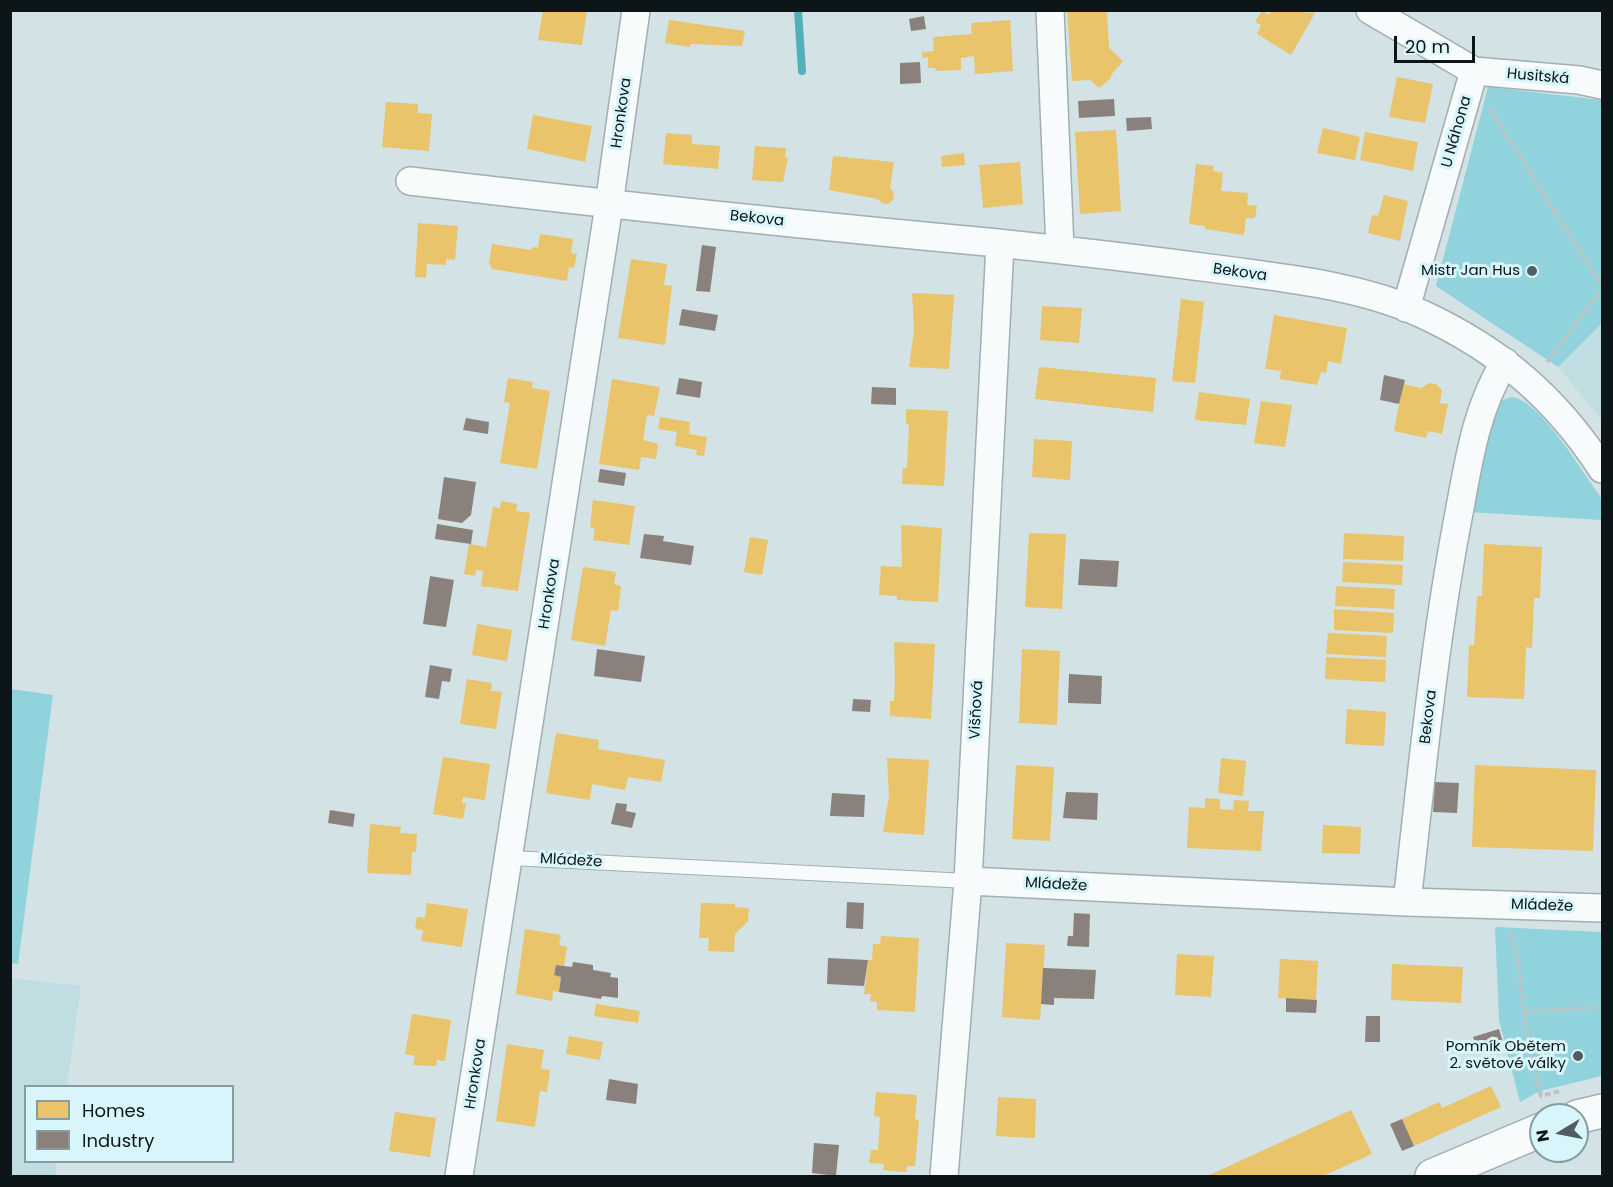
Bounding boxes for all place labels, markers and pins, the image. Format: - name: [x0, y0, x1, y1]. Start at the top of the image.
- place label: Mistr Jan Hus: [1421, 262, 1520, 280]
- marker: Mistr Jan Hus: [1525, 264, 1539, 278]
- place label: Pomník Obětem 2. světové války: [1446, 1038, 1566, 1073]
- marker: Pomník Obětem 2. světové války: [1571, 1049, 1585, 1063]

